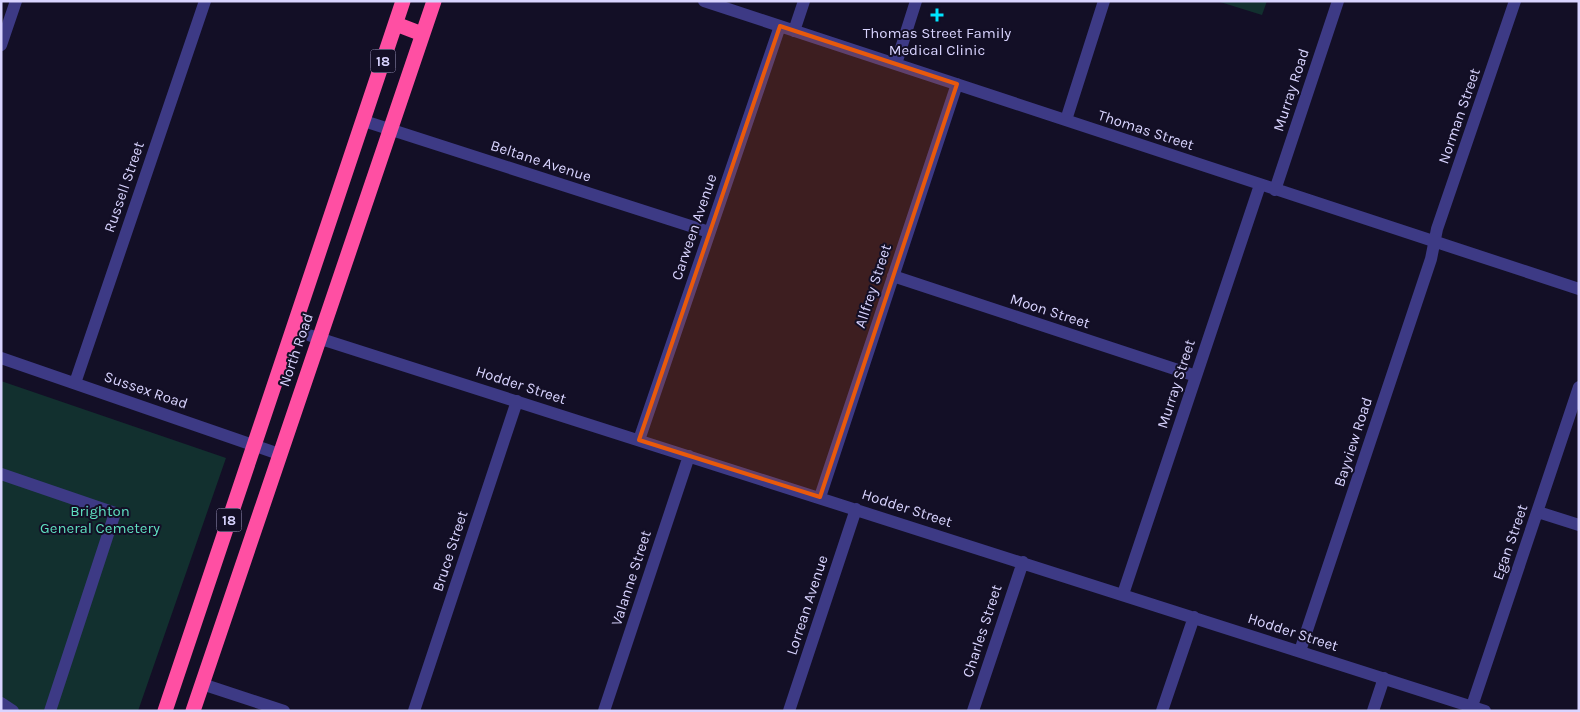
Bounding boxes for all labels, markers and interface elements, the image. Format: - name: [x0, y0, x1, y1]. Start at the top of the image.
- marker: Thomas Street Family Medical Clinic: [930, 8, 944, 22]
- place label: Thomas Street Family Medical Clinic: [863, 24, 1011, 59]
- street label: Murray Road: [1269, 46, 1313, 134]
- road number: 18: [370, 49, 396, 72]
- street label: Norman Street: [1434, 65, 1484, 166]
- street label: Thomas Street: [1096, 106, 1197, 154]
- street label: Beltane Avenue: [488, 136, 594, 186]
- street label: Russell Street: [100, 139, 148, 235]
- street label: Carween Avenue: [667, 172, 721, 282]
- street label: Allfrey Street: [851, 242, 895, 330]
- street label: Moon Street: [1008, 290, 1093, 332]
- street label: North Road: [275, 311, 317, 389]
- street label: Murray Street: [1153, 337, 1199, 431]
- street label: Hodder Street: [474, 362, 569, 408]
- street label: Sussex Road: [102, 367, 190, 413]
- street label: Bayview Road: [1330, 395, 1376, 489]
- street label: Hodder Street: [860, 485, 955, 531]
- street label: Egan Street: [1489, 501, 1531, 582]
- park label: Brighton General Cemetery: [40, 502, 160, 537]
- road number: 18: [216, 508, 242, 532]
- street label: Bruce Street: [428, 508, 472, 594]
- street label: Valanne Street: [607, 528, 655, 628]
- street label: Lorrean Avenue: [782, 553, 832, 657]
- street label: Charles Street: [959, 582, 1006, 680]
- street label: Hodder Street: [1246, 609, 1341, 655]

